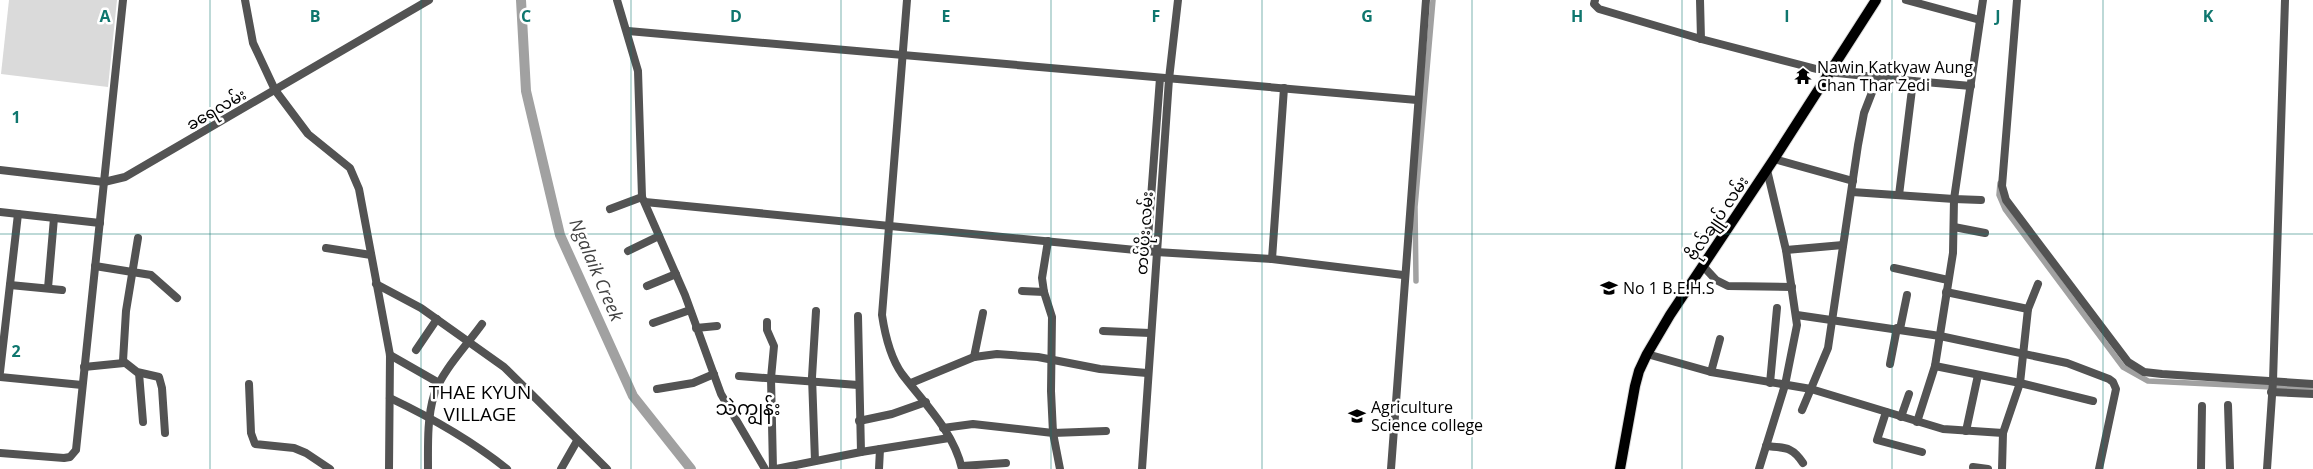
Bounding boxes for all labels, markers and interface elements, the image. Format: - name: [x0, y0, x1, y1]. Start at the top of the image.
- text: A: [99, 5, 111, 27]
- text: B: [310, 5, 320, 27]
- text: C: [521, 5, 531, 27]
- text: D: [730, 5, 742, 27]
- text: E: [942, 5, 951, 27]
- text: F: [1152, 5, 1160, 27]
- text: G: [1361, 5, 1373, 27]
- text: H: [1571, 5, 1583, 27]
- text: I: [1784, 5, 1790, 27]
- text: J: [1993, 5, 2001, 27]
- text: K: [2203, 5, 2214, 27]
- place label: Nawin Katkyaw Aung Chan Thar Zedi: [1817, 56, 1973, 96]
- temple icon: Nawin Katkyaw Aung Chan Thar Zedi: [1793, 66, 1813, 86]
- street label: ခရေလမ်း: [182, 83, 252, 138]
- text: 1: [11, 106, 21, 128]
- street label: ဗိုလ်ချုပ် လမ်း: [1681, 172, 1757, 267]
- street label: တပ်ပိုး လမ်း: [1130, 190, 1162, 276]
- water label: Ngalaik Creek: [565, 215, 630, 326]
- place label: No 1 B.E.H.S: [1623, 277, 1715, 299]
- school or university icon: No 1 B.E.H.S: [1599, 278, 1619, 298]
- text: 2: [11, 340, 21, 362]
- district label: THAE KYUN VILLAGE: [429, 379, 531, 427]
- district label: သဲကျွန်း: [715, 394, 781, 426]
- place label: Agriculture Science college: [1371, 396, 1483, 436]
- school or university icon: Agriculture Science college: [1347, 406, 1367, 426]

